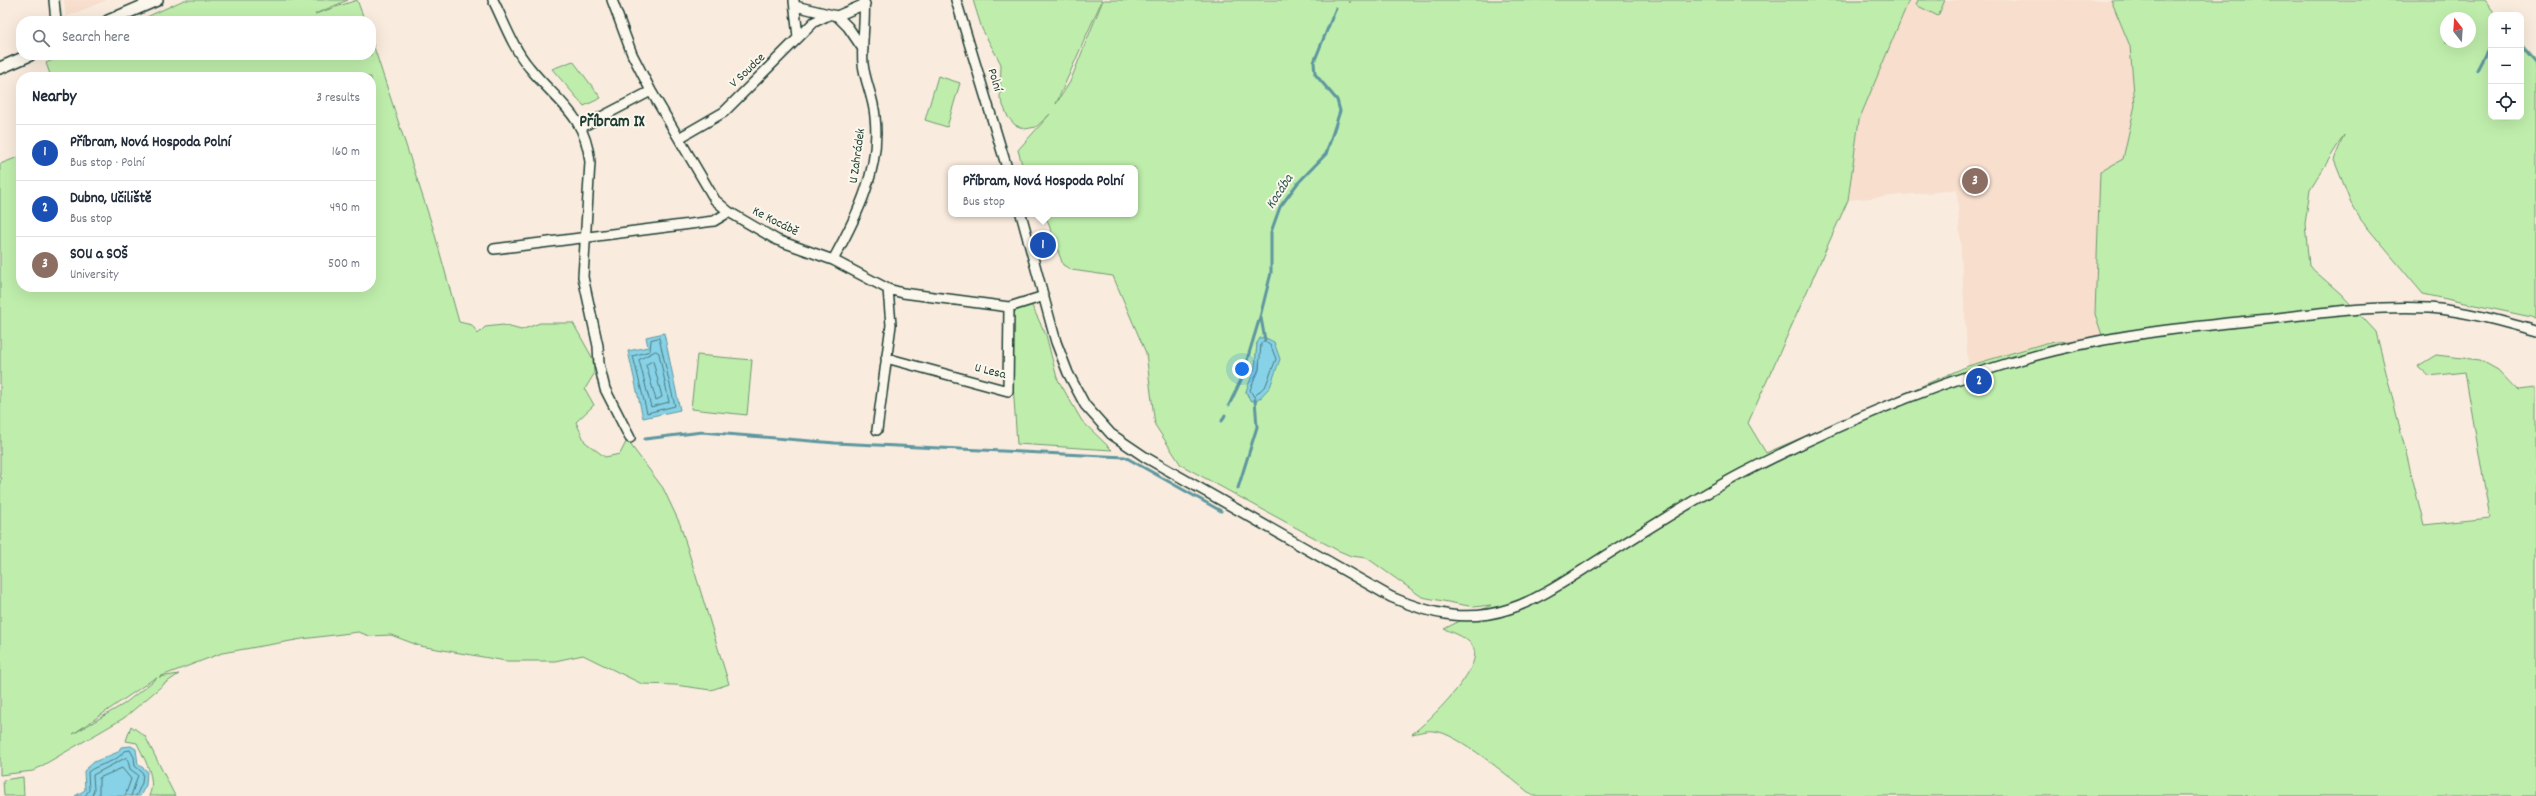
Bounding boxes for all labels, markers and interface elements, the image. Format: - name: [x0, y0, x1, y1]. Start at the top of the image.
- north arrow: [2440, 12, 2476, 48]
- map controls: [2488, 12, 2524, 120]
- button: +: [2488, 12, 2524, 48]
- search box: [16, 16, 376, 60]
- icon: search: [30, 27, 52, 49]
- text: Search here: [62, 27, 130, 49]
- button: −: [2488, 48, 2524, 84]
- street label: V Soudce: [726, 49, 770, 93]
- street label: Polní: [982, 66, 1007, 95]
- button: locate: [2488, 84, 2524, 120]
- text: Nearby: [32, 86, 76, 110]
- text: 3 results: [316, 89, 360, 108]
- district label: Příbram IX: [579, 111, 645, 135]
- street label: U Zahrádek: [845, 127, 871, 185]
- text: Příbram, Nová Hospoda Polní: [70, 132, 231, 154]
- text: 1: [44, 143, 46, 162]
- text: 160 m: [332, 143, 360, 162]
- text: Bus stop · Polní: [70, 154, 144, 173]
- popup: [948, 165, 1138, 217]
- pin: 3: [1962, 166, 1988, 196]
- water label: Kocába: [1261, 169, 1299, 213]
- text: Příbram, Nová Hospoda Polní: [963, 171, 1123, 193]
- text: Dubno, Učiliště: [70, 188, 151, 210]
- text: Bus stop: [963, 193, 1005, 212]
- text: 2: [42, 199, 48, 218]
- text: 490 m: [330, 199, 360, 218]
- street label: Ke Kocábě: [749, 202, 802, 242]
- text: Bus stop: [70, 210, 112, 229]
- pin: 1: [1030, 230, 1056, 260]
- text: SOU a SOŠ: [70, 244, 128, 266]
- text: 3: [42, 255, 48, 274]
- text: 500 m: [328, 255, 360, 274]
- text: University: [70, 266, 119, 285]
- street label: U Lesa: [972, 359, 1009, 385]
- your location: [1232, 359, 1252, 379]
- pin: 2: [1966, 366, 1992, 396]

